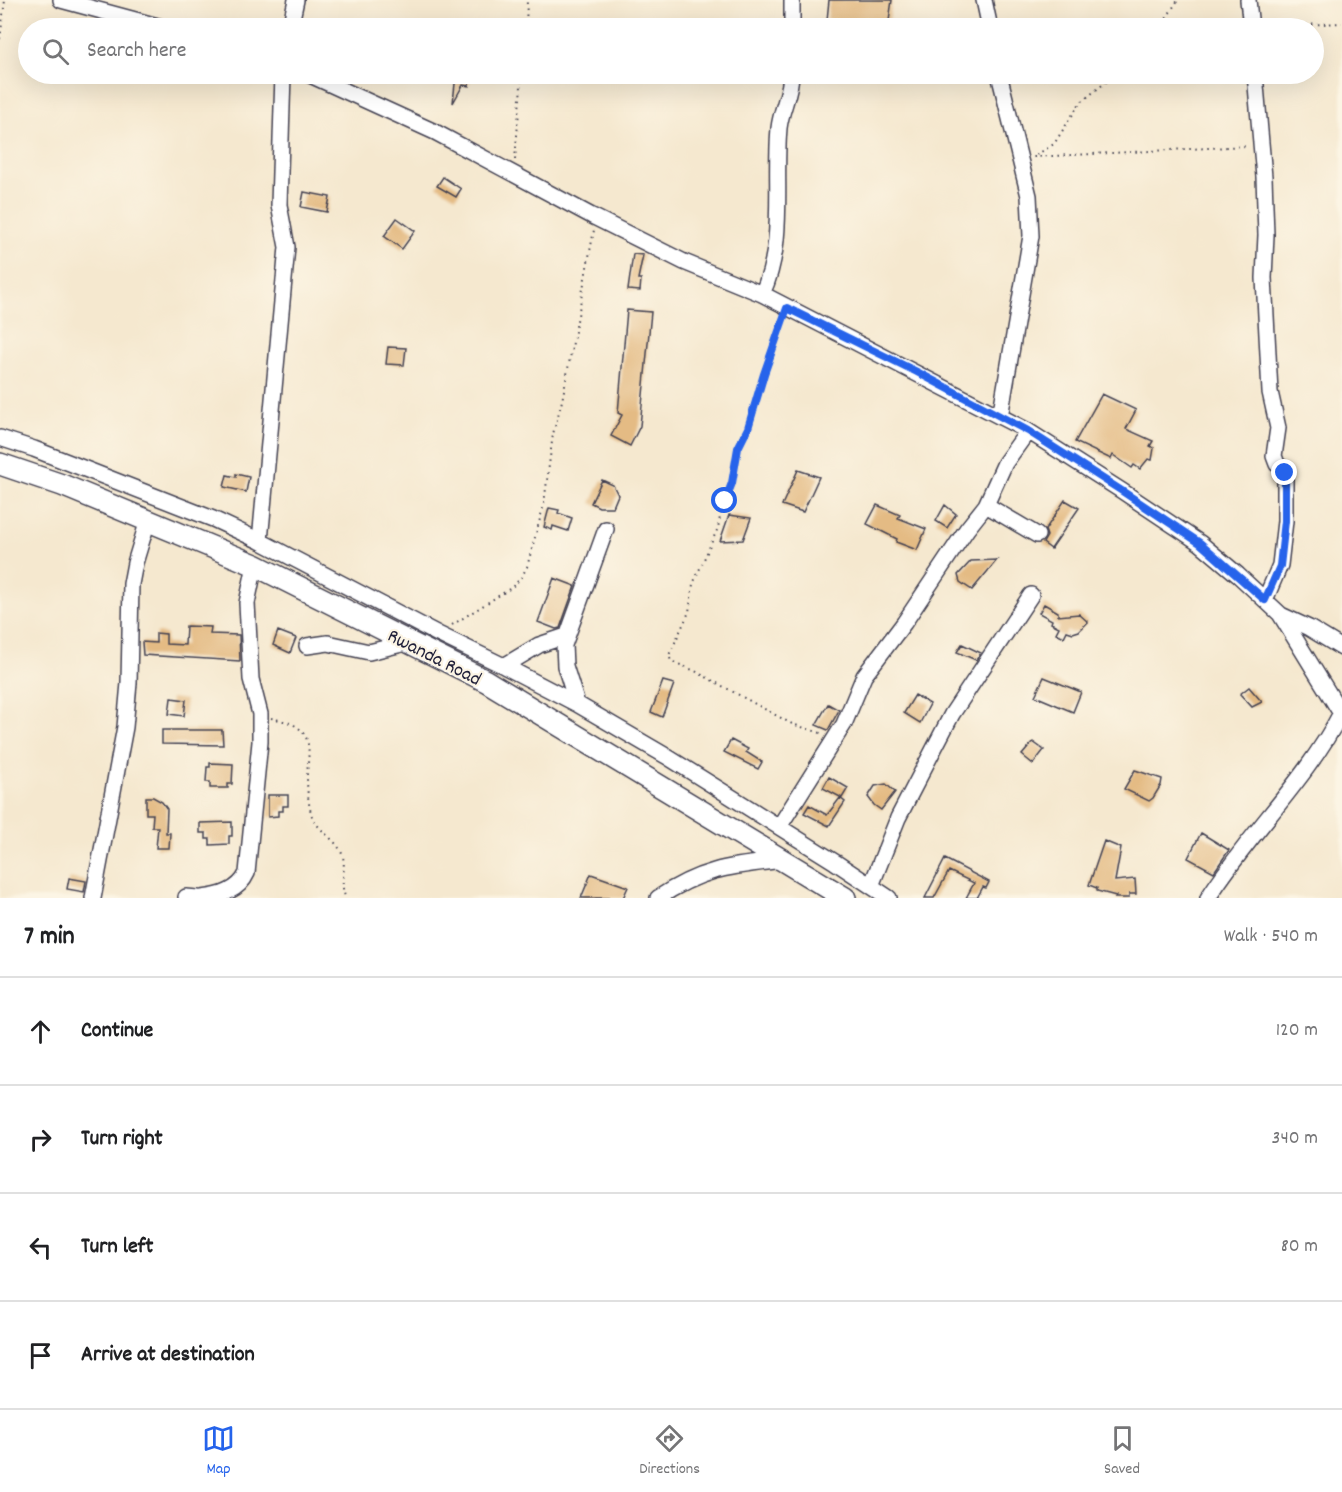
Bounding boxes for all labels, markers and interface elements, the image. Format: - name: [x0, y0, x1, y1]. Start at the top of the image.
- search box: [18, 18, 1324, 84]
- icon: search: [39, 35, 72, 68]
- text: Search here: [87, 36, 186, 67]
- route end: [1271, 459, 1297, 485]
- route start: [711, 487, 737, 513]
- street label: Rwanda Road: [382, 623, 485, 694]
- text: 7 min: [24, 919, 75, 956]
- text: Walk · 540 m: [1224, 923, 1318, 951]
- icon: ahead: [24, 1015, 57, 1048]
- text: Continue: [81, 1016, 153, 1047]
- text: 120 m: [1276, 1017, 1318, 1045]
- icon: right: [24, 1123, 57, 1156]
- text: Turn right: [81, 1124, 163, 1155]
- text: 340 m: [1272, 1125, 1318, 1153]
- icon: left: [24, 1231, 57, 1264]
- text: Turn left: [81, 1232, 153, 1263]
- text: 80 m: [1281, 1233, 1318, 1261]
- icon: arrive: [24, 1339, 57, 1372]
- text: Arrive at destination: [81, 1340, 255, 1371]
- tab: Map: [202, 1422, 235, 1481]
- tab: Directions: [639, 1422, 700, 1481]
- tab: Saved: [1104, 1422, 1140, 1481]

